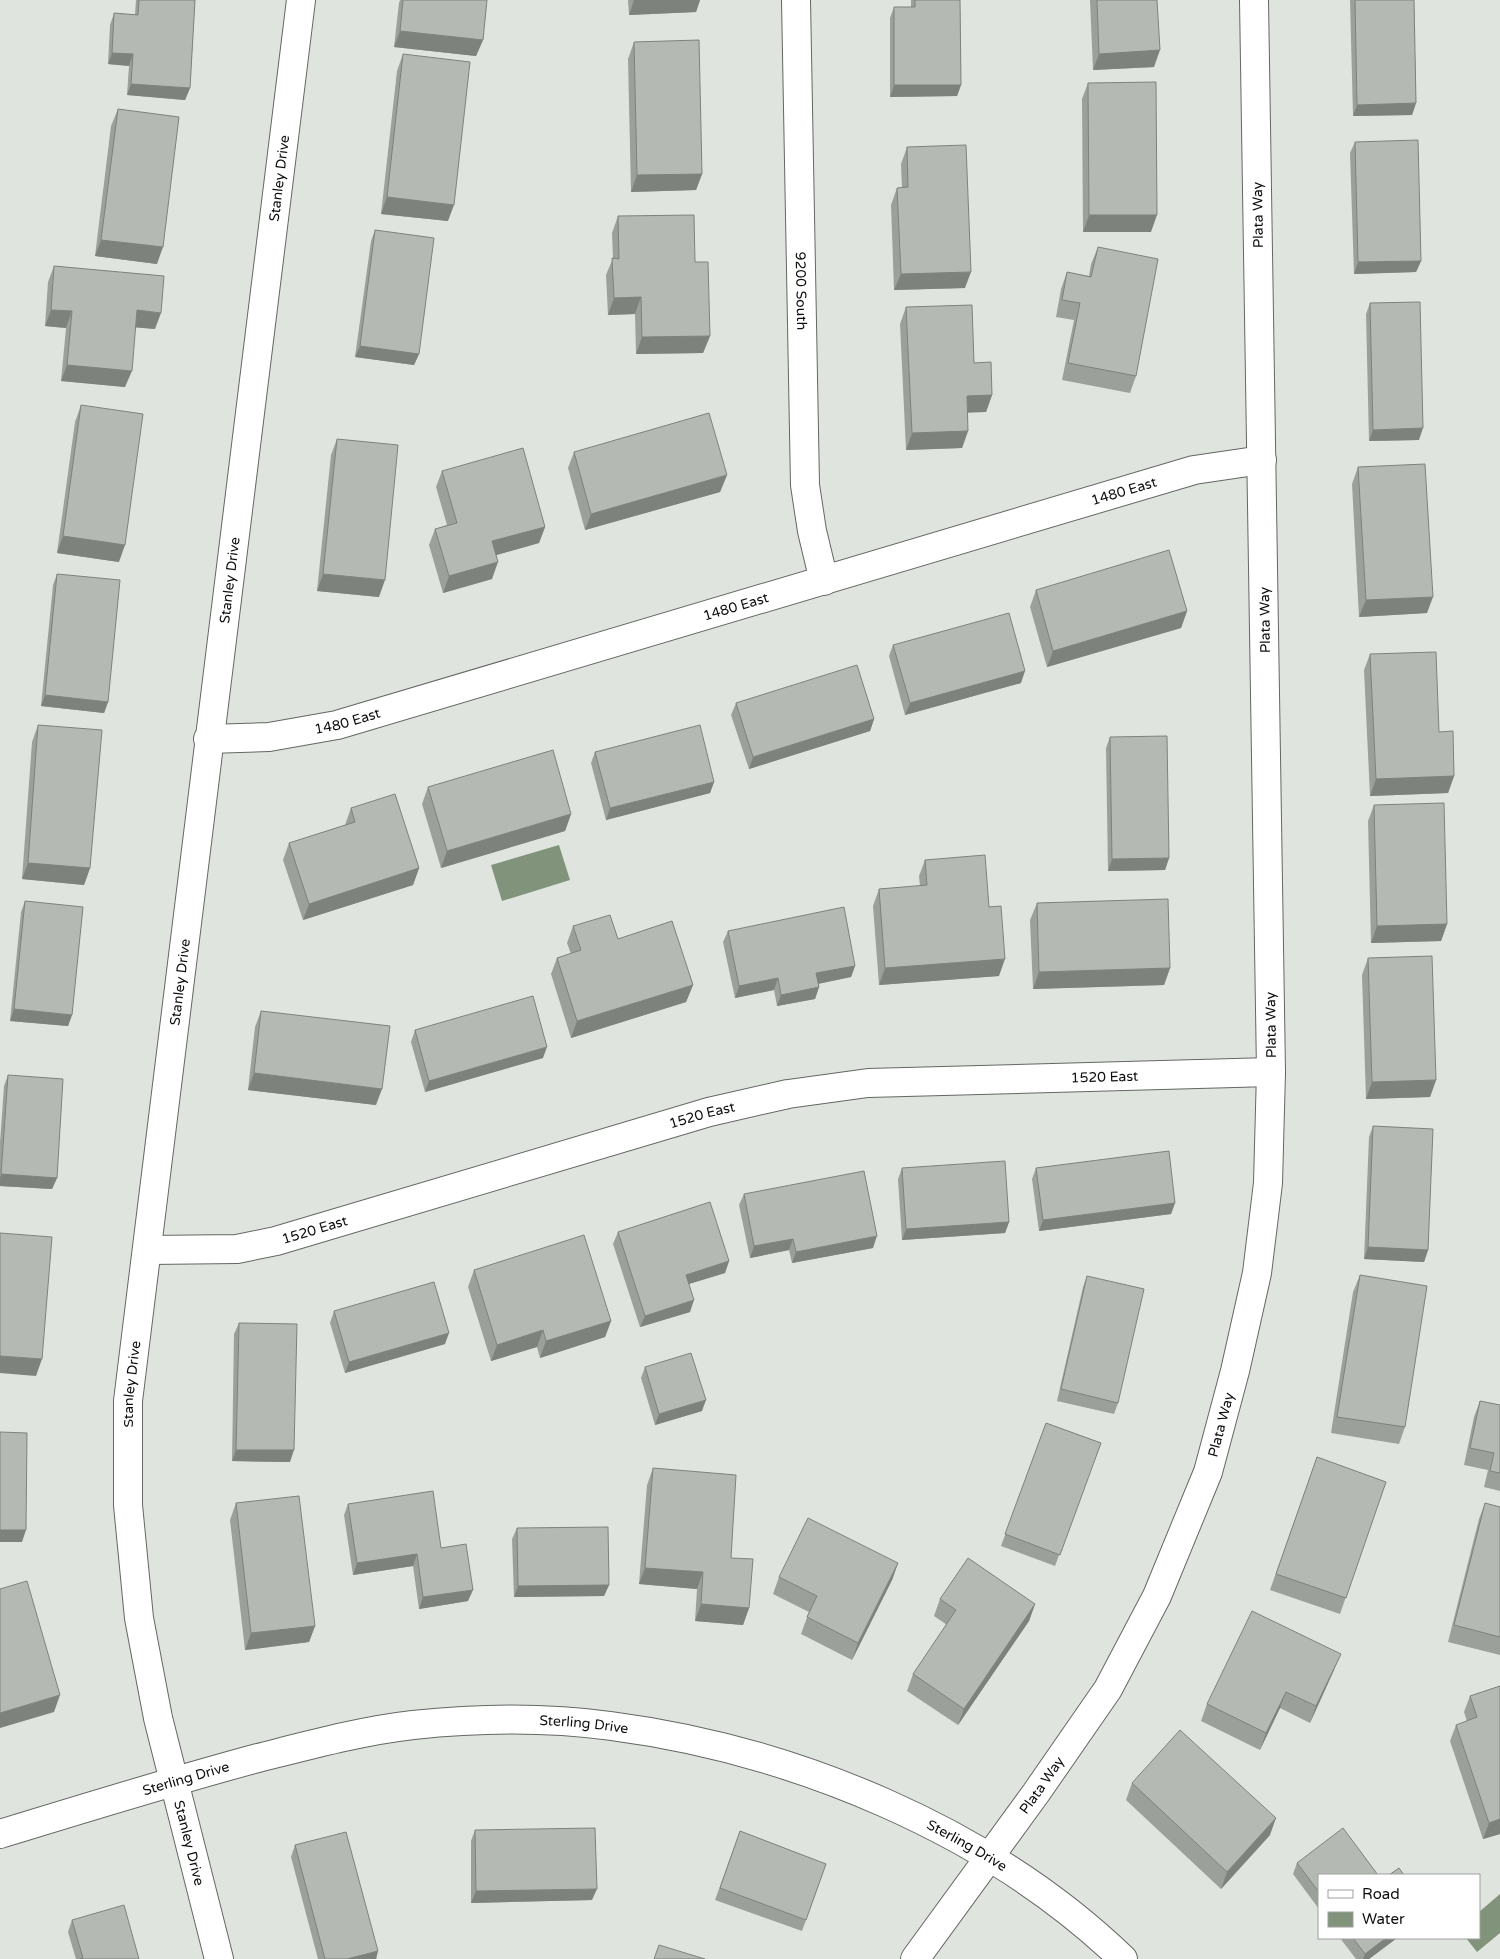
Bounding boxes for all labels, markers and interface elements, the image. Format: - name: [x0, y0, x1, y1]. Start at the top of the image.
- street label: Stanley Drive: [265, 134, 293, 223]
- street label: Plata Way: [1249, 181, 1267, 248]
- street label: 9200 South: [792, 252, 811, 330]
- street label: 1480 East: [1089, 473, 1159, 509]
- street label: Stanley Drive: [216, 536, 243, 624]
- street label: Plata Way: [1256, 586, 1274, 653]
- street label: 1480 East: [701, 588, 771, 624]
- street label: 1480 East: [313, 704, 383, 737]
- street label: Stanley Drive: [166, 938, 194, 1026]
- street label: Plata Way: [1262, 991, 1280, 1058]
- street label: 1520 East: [1071, 1067, 1139, 1086]
- street label: 1520 East: [667, 1098, 737, 1132]
- street label: 1520 East: [280, 1212, 350, 1247]
- street label: Stanley Drive: [120, 1340, 144, 1428]
- street label: Plata Way: [1204, 1390, 1238, 1459]
- street label: Sterling Drive: [539, 1711, 630, 1737]
- street label: Plata Way: [1015, 1753, 1068, 1817]
- street label: Sterling Drive: [140, 1758, 231, 1799]
- street label: Stanley Drive: [170, 1799, 208, 1887]
- street label: Sterling Drive: [924, 1816, 1010, 1875]
- legend: [1318, 1874, 1480, 1939]
- text: Road: [1362, 1885, 1400, 1903]
- text: Water: [1362, 1910, 1405, 1928]

